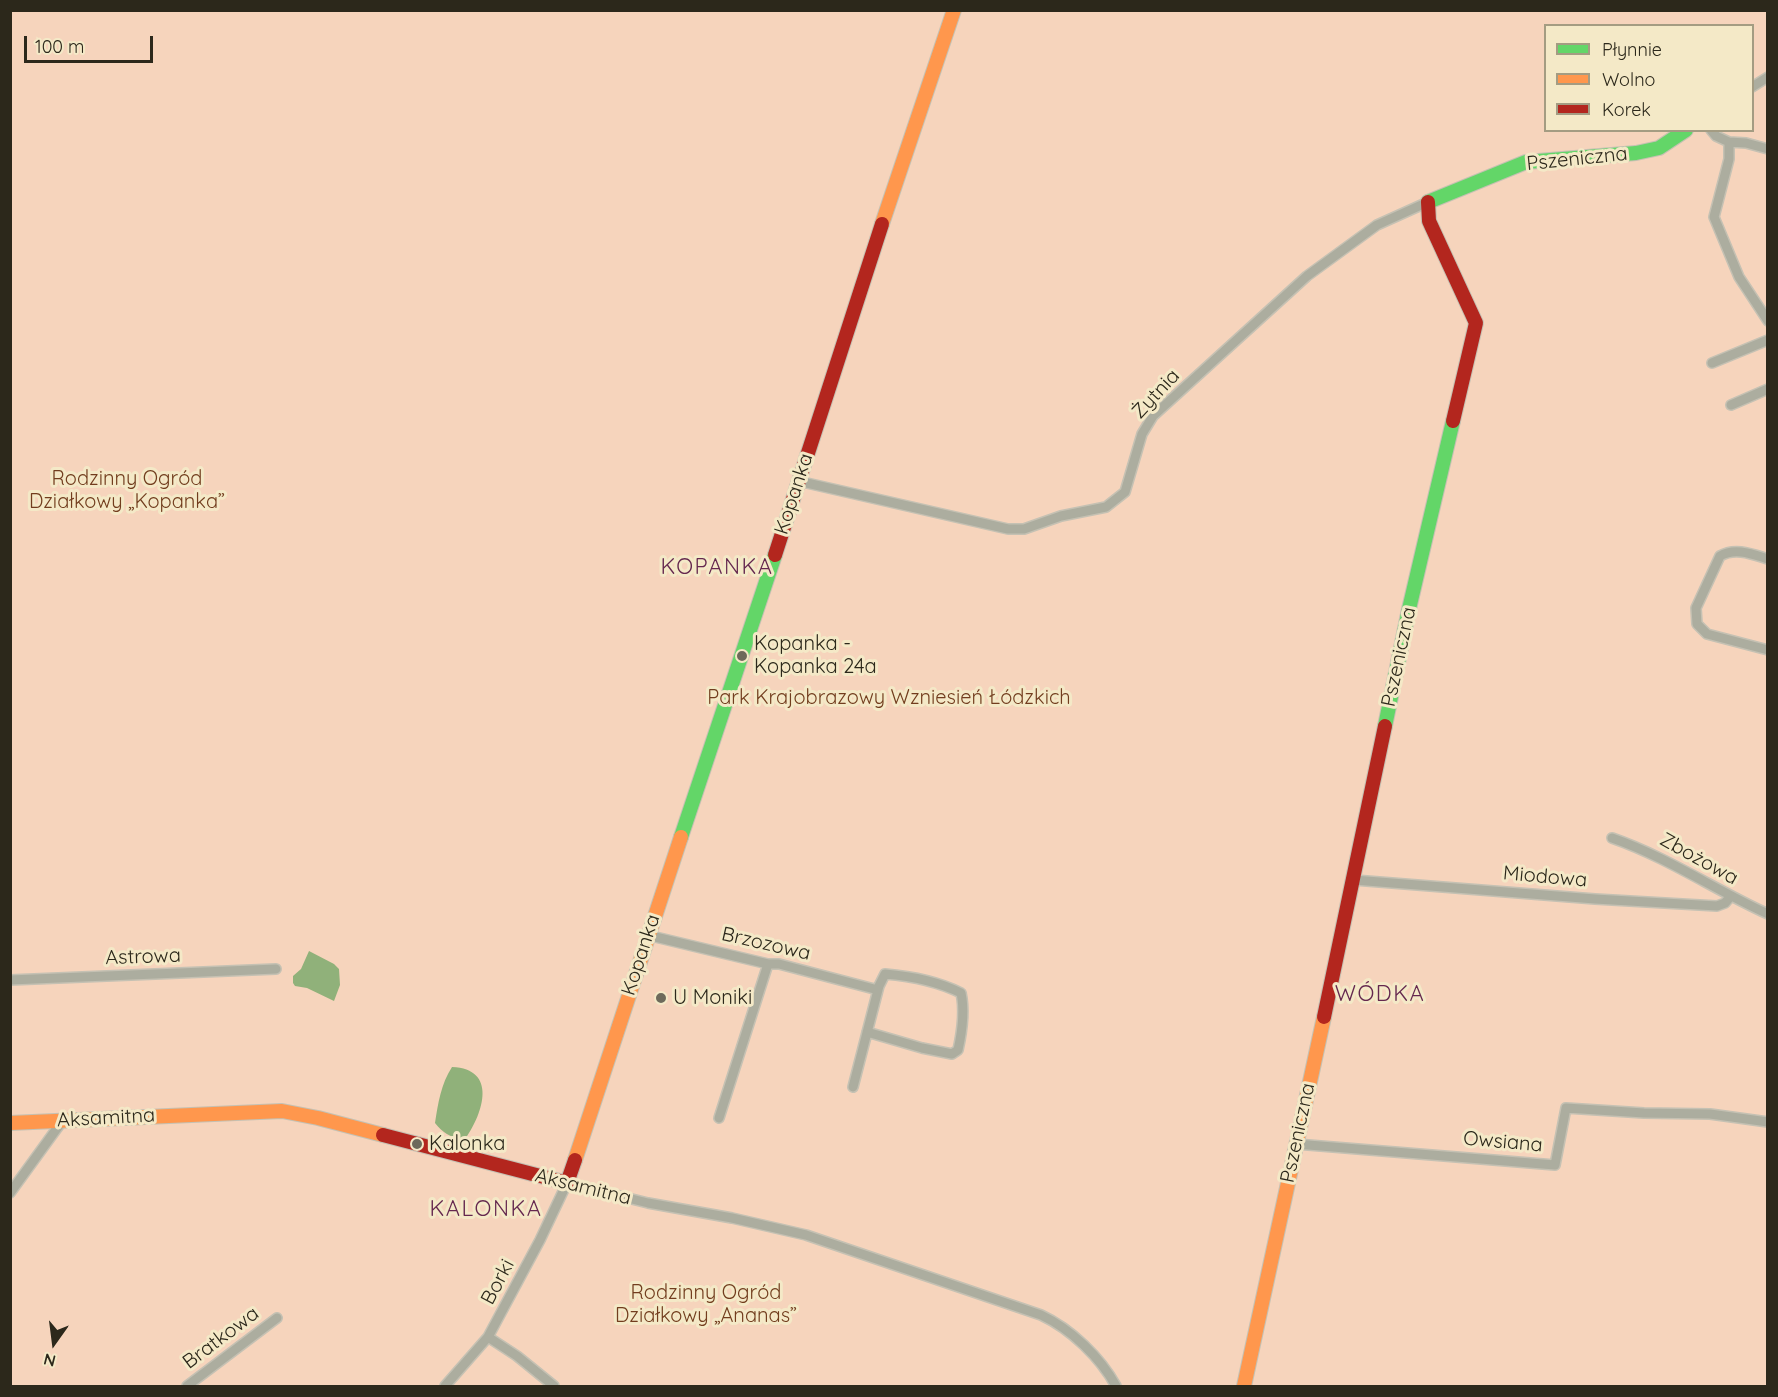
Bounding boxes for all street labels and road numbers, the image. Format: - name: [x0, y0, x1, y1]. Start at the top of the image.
- street label: Pszeniczna: [1525, 142, 1629, 176]
- street label: Żytnia: [1127, 364, 1185, 424]
- street label: Kopanka: [770, 450, 818, 538]
- street label: Pszeniczna: [1377, 605, 1421, 709]
- street label: Zbożowa: [1656, 828, 1742, 890]
- street label: Miodowa: [1502, 861, 1588, 893]
- street label: Kopanka: [617, 911, 665, 999]
- street label: Brzozowa: [719, 922, 813, 966]
- street label: Astrowa: [105, 944, 181, 970]
- street label: Pszeniczna: [1276, 1081, 1320, 1185]
- street label: Aksamitna: [56, 1103, 156, 1133]
- street label: Owsiana: [1462, 1127, 1544, 1157]
- street label: Aksamitna: [532, 1163, 634, 1211]
- street label: Borki: [476, 1255, 520, 1309]
- street label: Bratkowa: [178, 1302, 264, 1374]

